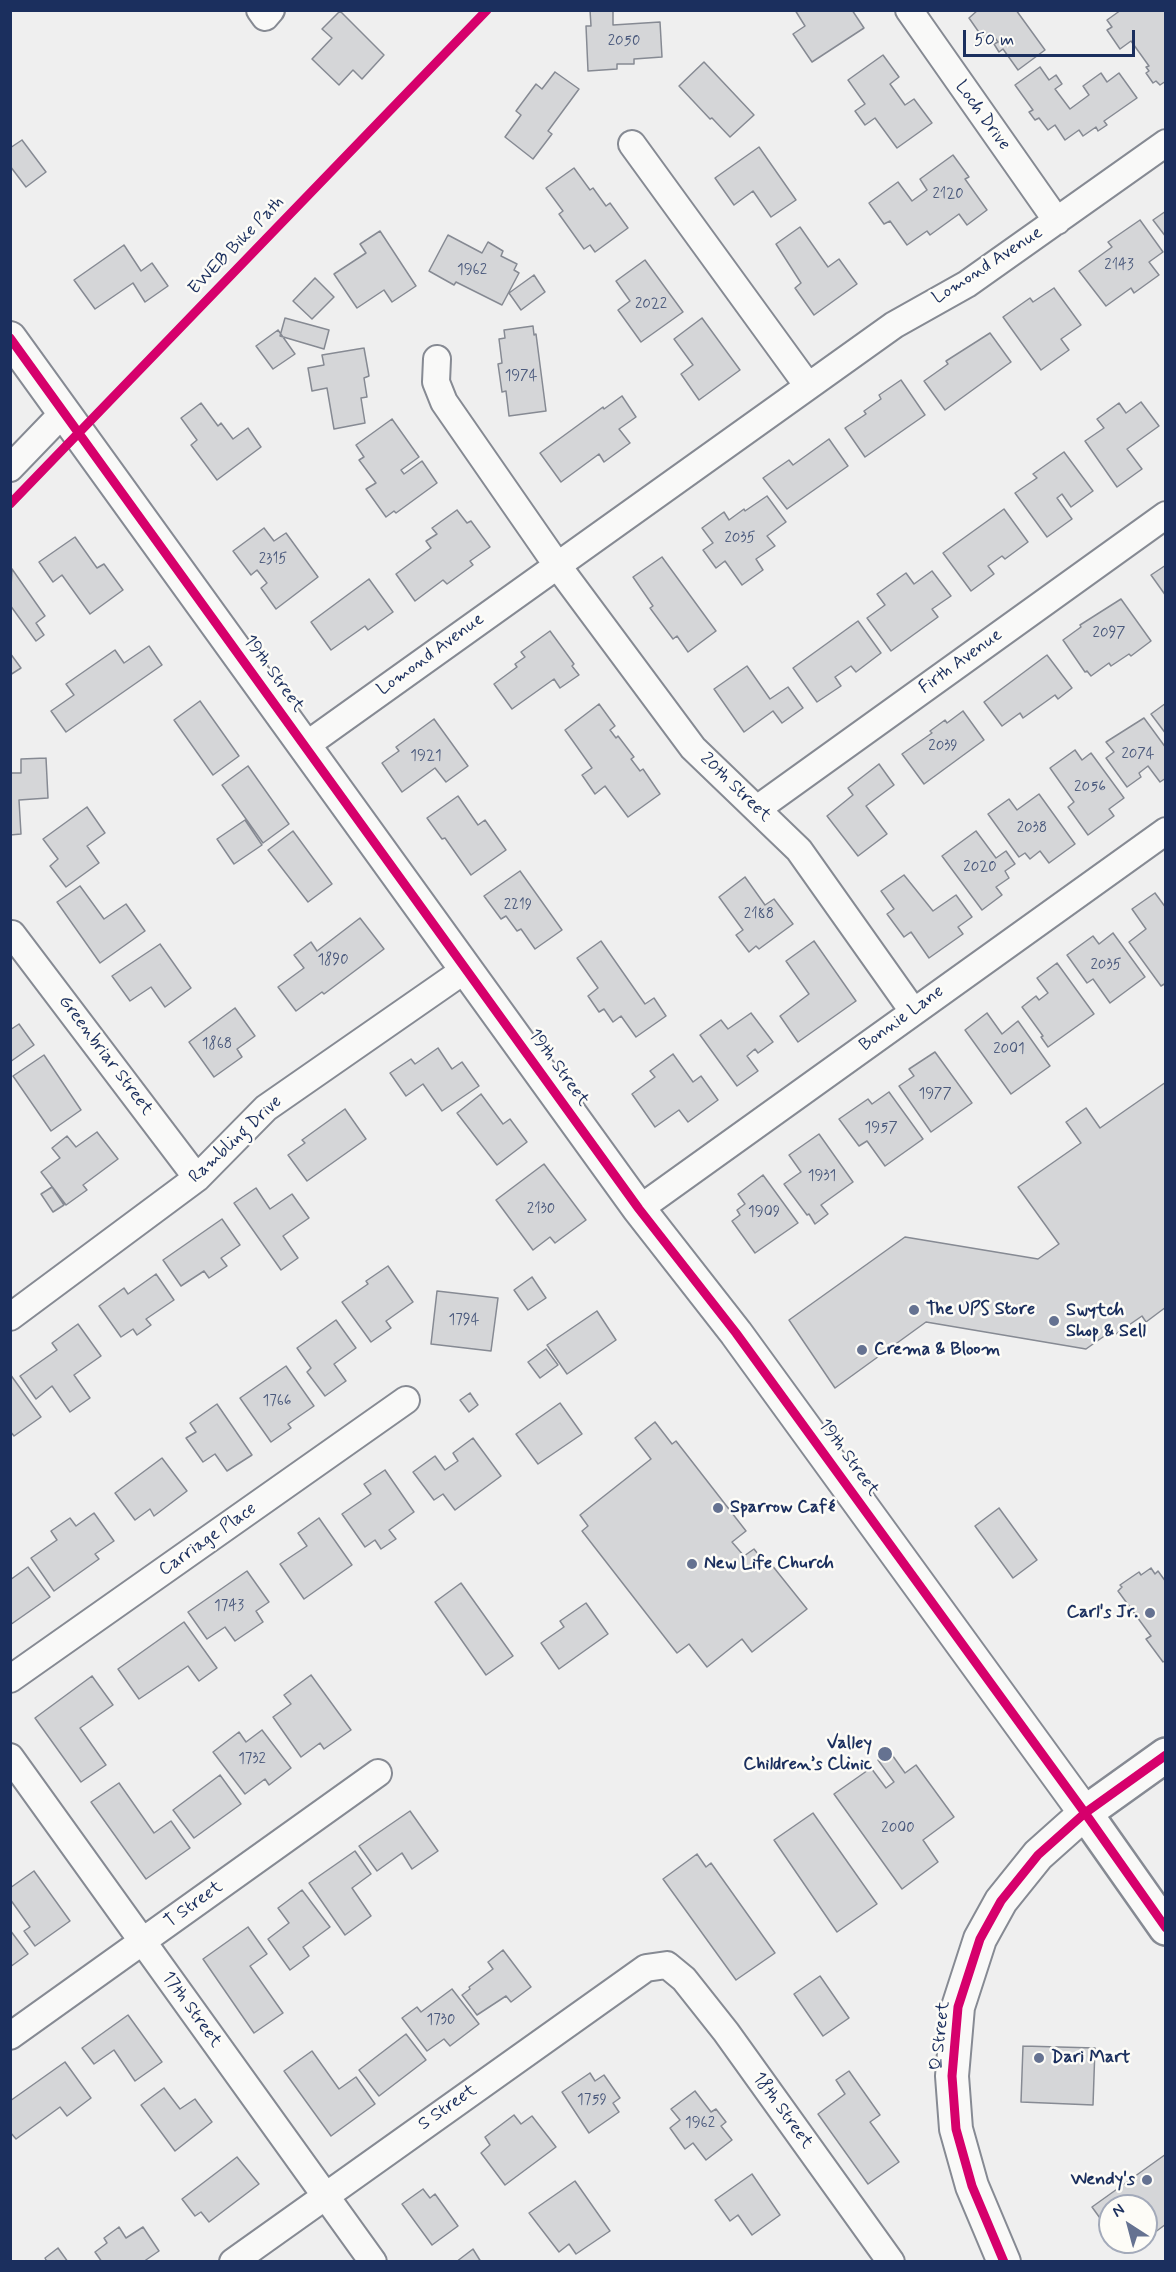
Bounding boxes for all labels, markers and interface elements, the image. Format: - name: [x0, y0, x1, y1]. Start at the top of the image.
- scale bar: [966, 18, 1138, 56]
- text: 50 m: [974, 28, 1014, 52]
- house number: 2050: [608, 33, 640, 51]
- street label: Loch Drive: [949, 77, 1015, 155]
- house number: 2120: [932, 186, 964, 204]
- street label: EWEB Bike Path: [185, 192, 289, 300]
- street label: Lomond Avenue: [929, 222, 1047, 310]
- house number: 2143: [1104, 257, 1134, 275]
- house number: 1962: [457, 262, 487, 280]
- house number: 2022: [635, 296, 667, 314]
- house number: 1974: [505, 368, 537, 386]
- house number: 2035: [724, 530, 756, 548]
- house number: 2315: [259, 551, 287, 569]
- street label: Lomond Avenue: [373, 609, 489, 701]
- street label: Firth Avenue: [915, 625, 1007, 699]
- house number: 2097: [1093, 625, 1125, 643]
- street label: 19th Street: [238, 631, 308, 717]
- house number: 2039: [928, 738, 958, 756]
- house number: 2074: [1121, 746, 1155, 764]
- house number: 1921: [410, 748, 442, 766]
- street label: 20th Street: [695, 749, 775, 827]
- house number: 2056: [1074, 779, 1106, 797]
- house number: 2038: [1017, 820, 1047, 838]
- house number: 2020: [963, 859, 997, 877]
- house number: 2219: [504, 897, 532, 915]
- house number: 2188: [744, 906, 774, 924]
- house number: 1890: [317, 952, 349, 970]
- house number: 2035: [1090, 957, 1122, 975]
- street label: Bonnie Lane: [856, 981, 948, 1057]
- street label: Greenbriar Street: [53, 992, 157, 1120]
- street label: 19th Street: [523, 1025, 593, 1111]
- house number: 1868: [202, 1036, 232, 1054]
- house number: 2001: [993, 1041, 1025, 1059]
- house number: 1977: [918, 1086, 952, 1104]
- street label: Rambling Drive: [185, 1092, 287, 1188]
- house number: 1957: [864, 1120, 898, 1138]
- house number: 1931: [808, 1168, 836, 1186]
- house number: 2130: [527, 1201, 555, 1219]
- house number: 1909: [748, 1204, 780, 1222]
- place label: The UPS Store: [926, 1299, 1035, 1321]
- place label: Swytch Shop & Sell: [1066, 1300, 1146, 1342]
- marker: The UPS Store: [907, 1303, 921, 1317]
- house number: 1794: [449, 1312, 479, 1330]
- marker: Swytch Shop & Sell: [1047, 1314, 1061, 1328]
- place label: Crema & Bloom: [874, 1339, 1000, 1361]
- marker: Crema & Bloom: [855, 1343, 869, 1357]
- house number: 1766: [263, 1393, 291, 1411]
- street label: 19th Street: [813, 1415, 883, 1501]
- place label: Sparrow Café: [730, 1497, 835, 1519]
- street label: Carriage Place: [155, 1498, 261, 1582]
- marker: Sparrow Café: [711, 1501, 725, 1515]
- place label: New Life Church: [704, 1553, 834, 1575]
- marker: New Life Church: [685, 1557, 699, 1571]
- house number: 1743: [214, 1598, 244, 1616]
- place label: Carl's Jr.: [1067, 1602, 1138, 1624]
- marker: Carl's Jr.: [1143, 1606, 1157, 1620]
- place label: Valley Children’s Clinic: [743, 1733, 872, 1776]
- marker: Valley Children’s Clinic: [876, 1745, 894, 1763]
- house number: 1732: [238, 1751, 266, 1769]
- house number: 2000: [881, 1820, 915, 1838]
- street label: T Street: [161, 1877, 227, 1933]
- street label: 17th Street: [156, 1968, 226, 2052]
- street label: Q Street: [927, 2000, 955, 2072]
- house number: 1730: [427, 2012, 455, 2030]
- place label: Dari Mart: [1051, 2047, 1130, 2069]
- marker: Dari Mart: [1032, 2051, 1046, 2065]
- street label: 18th Street: [747, 2068, 817, 2154]
- street label: S Street: [415, 2080, 481, 2136]
- house number: 1759: [577, 2092, 607, 2110]
- house number: 1962: [685, 2115, 715, 2133]
- place label: Wendy's: [1071, 2169, 1135, 2191]
- marker: Wendy's: [1140, 2173, 1154, 2187]
- north arrow: [1098, 2194, 1158, 2254]
- text: N: [1108, 2199, 1129, 2222]

